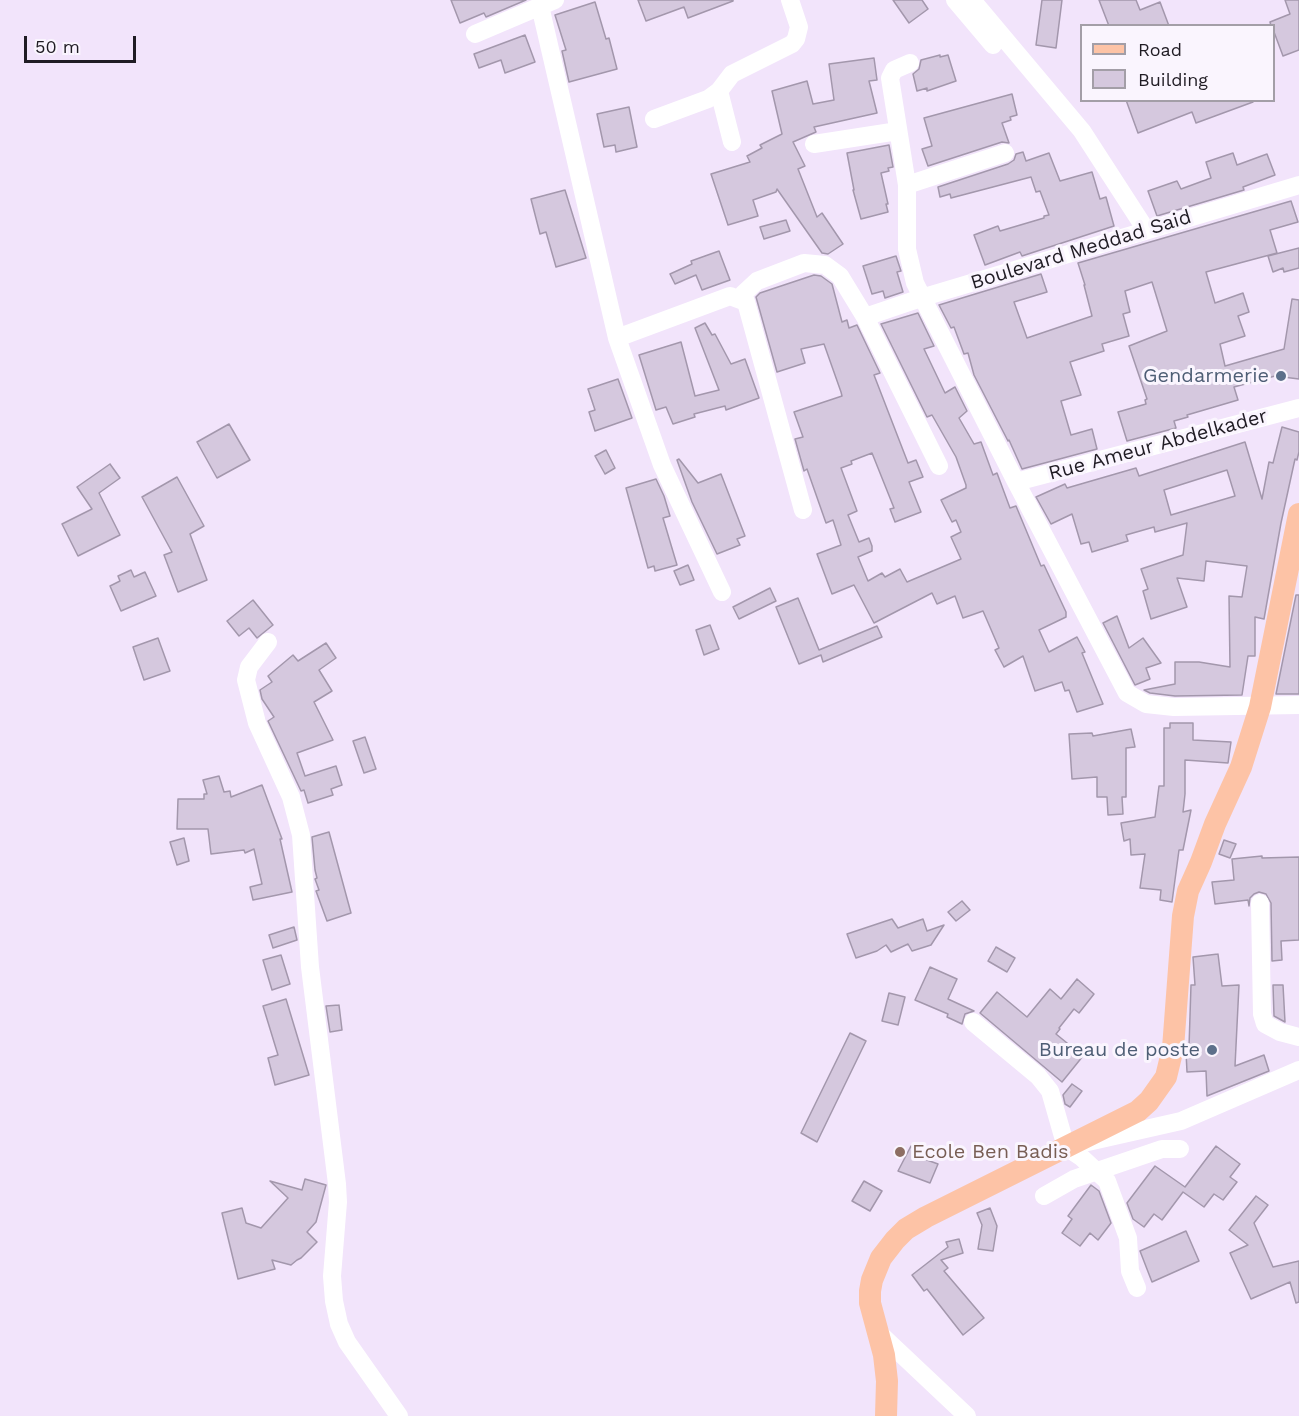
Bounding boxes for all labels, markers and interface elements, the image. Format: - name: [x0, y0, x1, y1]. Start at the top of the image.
- scale bar: [27, 24, 140, 62]
- legend: [1080, 24, 1275, 102]
- text: 50 m: [35, 36, 80, 57]
- text: Road: [1138, 39, 1182, 60]
- text: Building: [1138, 69, 1208, 90]
- street label: Boulevard Meddad Said: [968, 205, 1194, 295]
- place label: Gendarmerie: [1143, 364, 1269, 388]
- marker: Gendarmerie: [1274, 369, 1288, 383]
- street label: Rue Ameur Abdelkader: [1046, 404, 1270, 486]
- place label: Bureau de poste: [1039, 1038, 1200, 1062]
- marker: Bureau de poste: [1205, 1043, 1219, 1057]
- place label: Ecole Ben Badis: [912, 1140, 1069, 1164]
- marker: Ecole Ben Badis: [893, 1145, 907, 1159]

